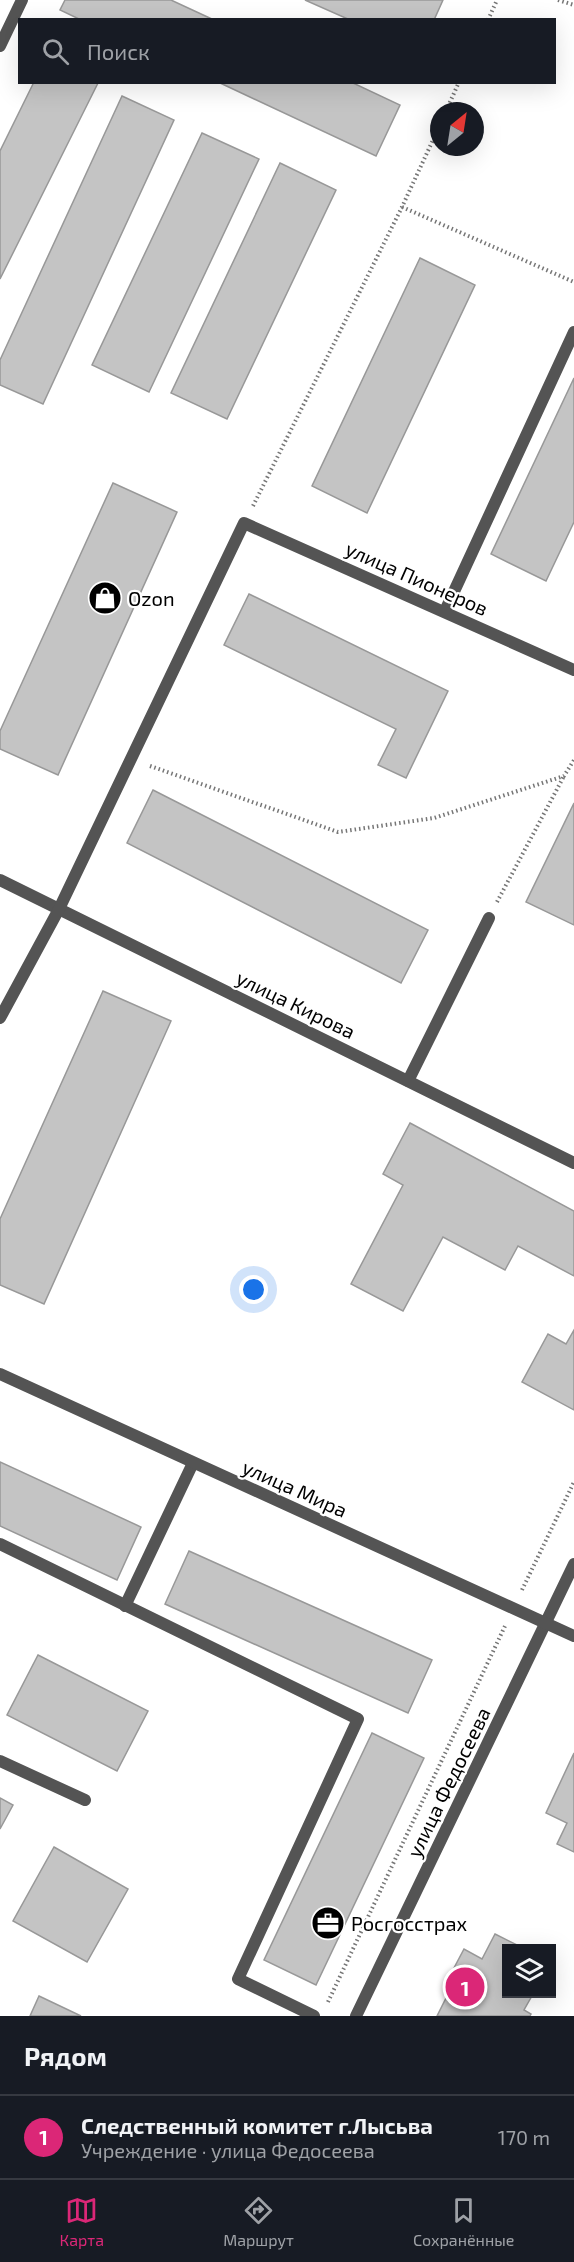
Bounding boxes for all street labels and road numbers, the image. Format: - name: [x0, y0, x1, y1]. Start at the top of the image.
- street label: улица Пионеров: [342, 536, 492, 621]
- street label: улица Кирова: [232, 965, 359, 1044]
- street label: улица Мира: [238, 1454, 351, 1523]
- street label: улица Федосеева: [401, 1703, 496, 1861]

